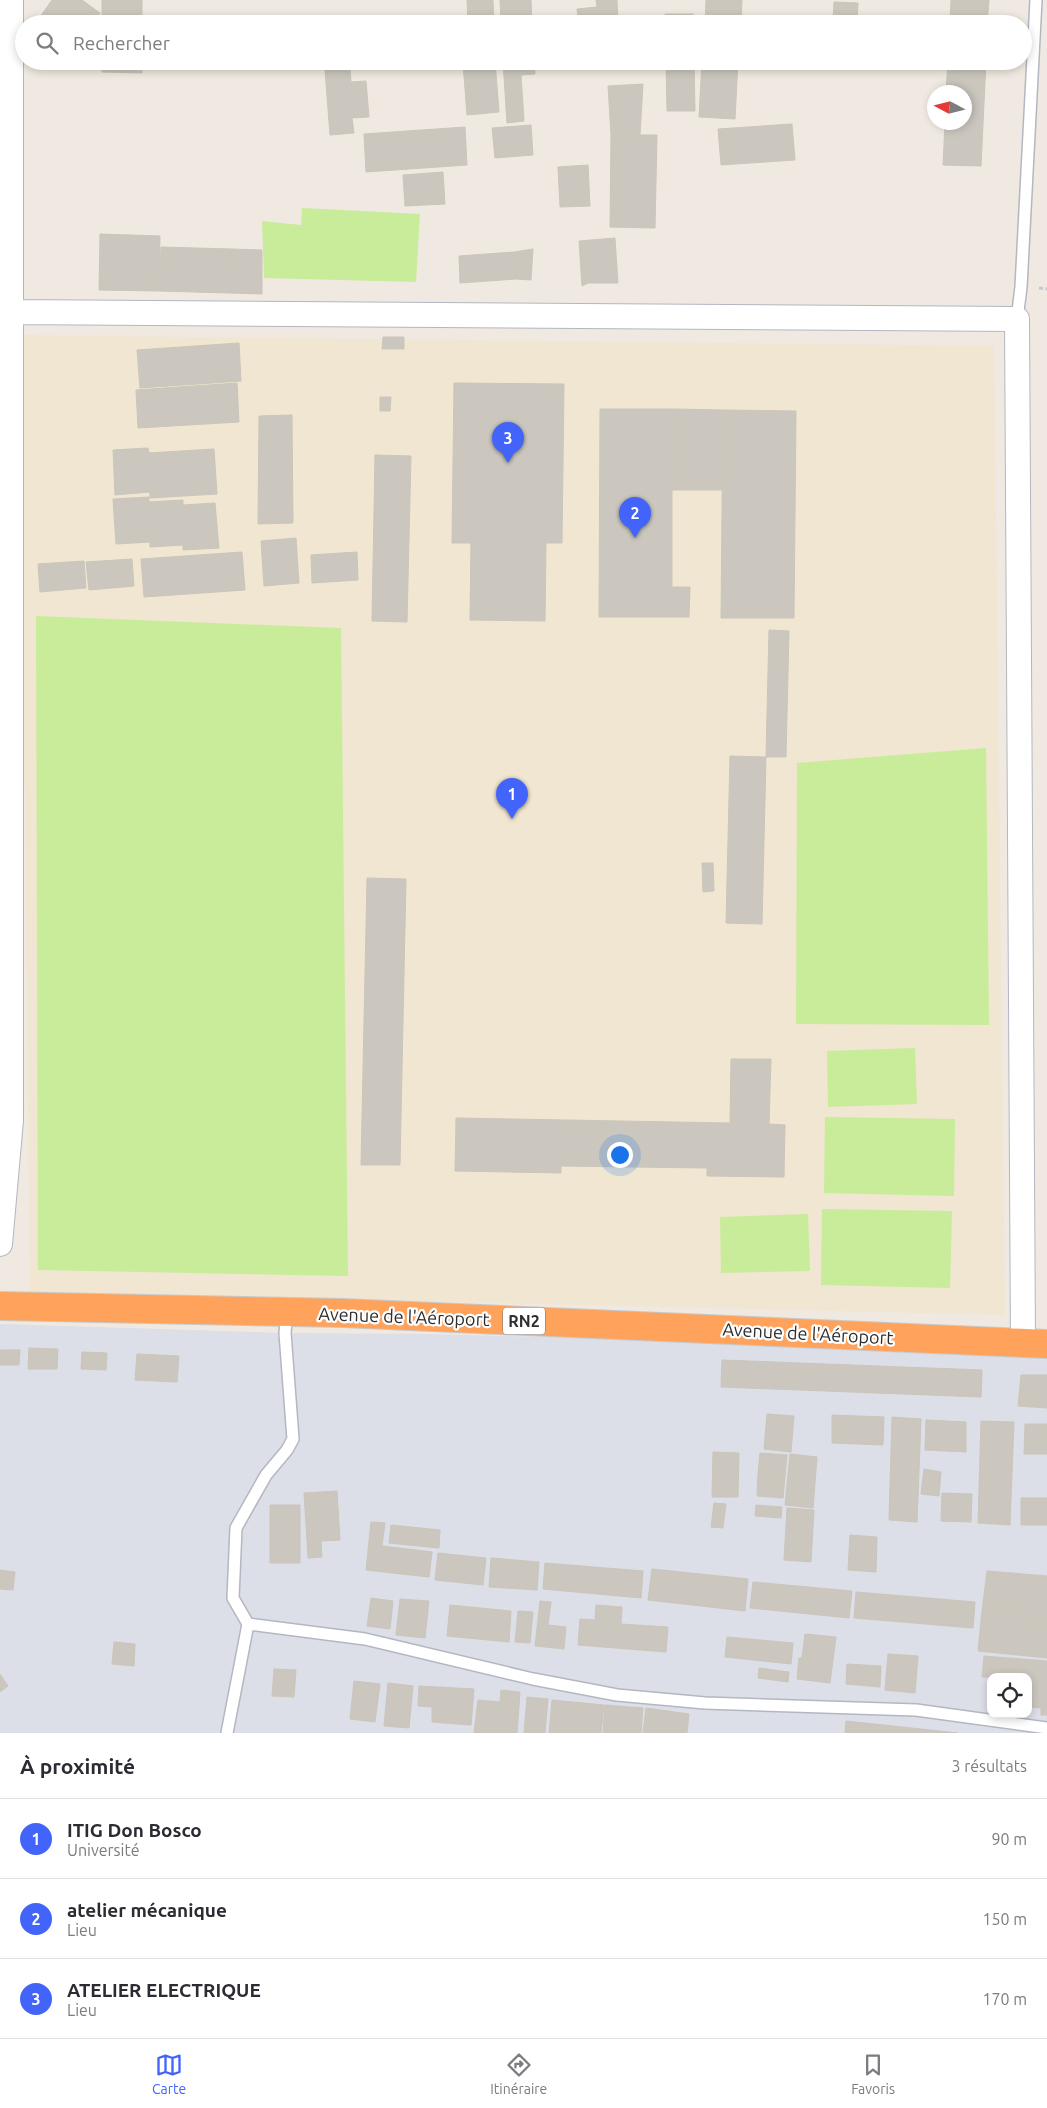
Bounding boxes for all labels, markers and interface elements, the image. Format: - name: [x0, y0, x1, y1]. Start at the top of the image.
- search box: [15, 15, 1032, 70]
- icon: search: [33, 29, 61, 57]
- text: Rechercher: [73, 32, 170, 54]
- north arrow: [927, 85, 972, 130]
- pin: 3: [492, 422, 524, 463]
- pin: 2: [619, 497, 651, 538]
- pin: 1: [496, 778, 528, 819]
- your location: [607, 1142, 633, 1168]
- street label: Avenue de l'Aéroport: [318, 1303, 490, 1329]
- road number: RN2: [503, 1308, 545, 1334]
- street label: Avenue de l'Aéroport: [722, 1319, 894, 1347]
- map controls: [987, 1673, 1032, 1718]
- button: locate: [987, 1673, 1032, 1718]
- text: À proximité: [20, 1754, 135, 1778]
- text: 3 résultats: [951, 1757, 1027, 1775]
- text: ITIG Don Bosco: [67, 1819, 202, 1841]
- text: 1: [31, 1830, 41, 1848]
- text: 90 m: [991, 1830, 1027, 1848]
- text: Université: [67, 1841, 140, 1859]
- text: atelier mécanique: [67, 1899, 227, 1921]
- text: 2: [31, 1910, 41, 1928]
- text: 150 m: [982, 1910, 1027, 1928]
- text: Lieu: [67, 1921, 97, 1939]
- text: ATELIER ELECTRIQUE: [67, 1979, 261, 2001]
- text: 3: [31, 1990, 41, 2008]
- text: 170 m: [982, 1990, 1027, 2008]
- text: Lieu: [67, 2001, 97, 2019]
- tab: Carte: [152, 2051, 186, 2097]
- tab: Itinéraire: [490, 2051, 547, 2097]
- tab: Favoris: [851, 2051, 895, 2097]

